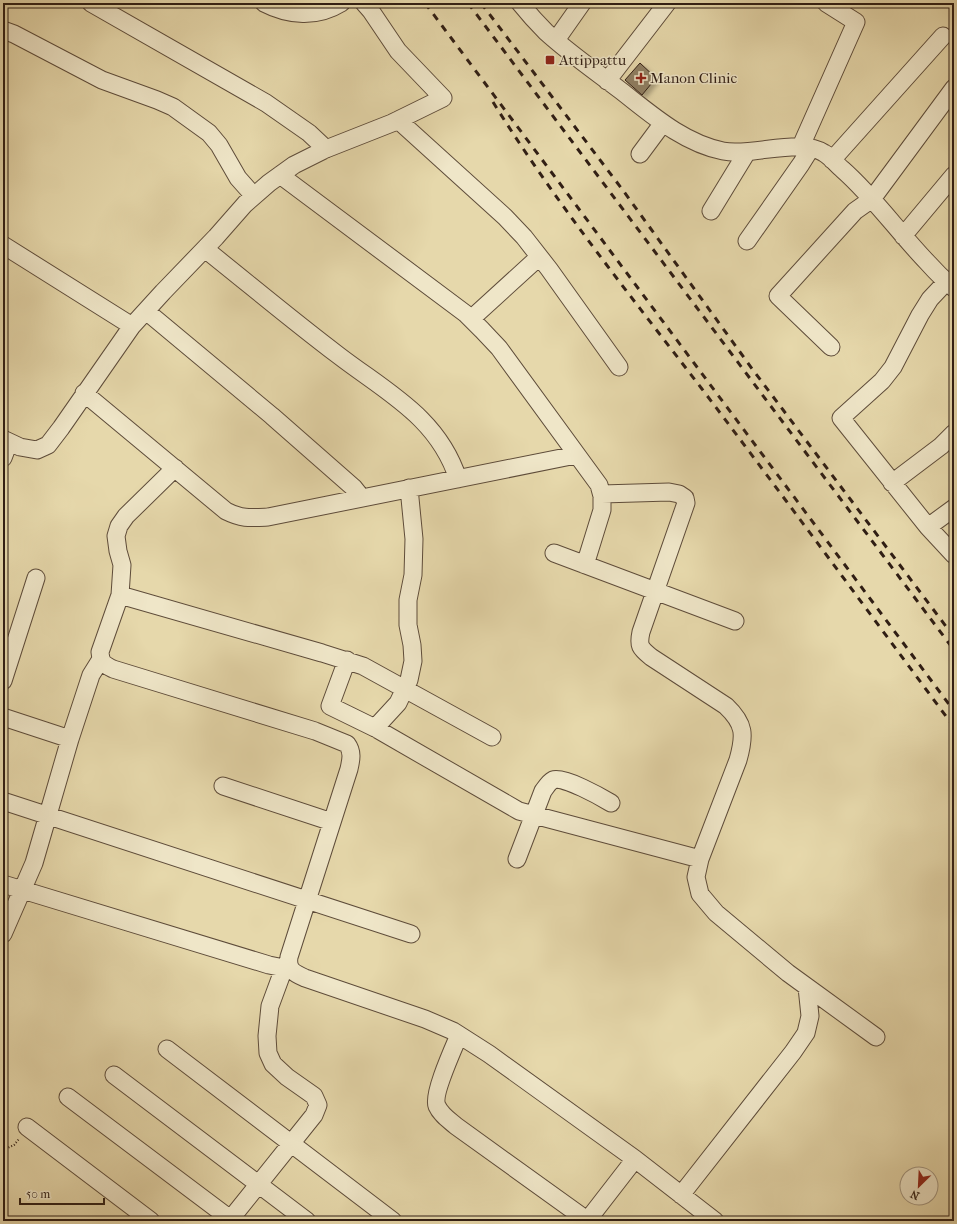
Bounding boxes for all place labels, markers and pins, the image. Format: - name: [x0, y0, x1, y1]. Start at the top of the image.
- place label: Attippattu: [558, 51, 627, 69]
- marker: Attippattu: [544, 54, 556, 66]
- place label: Manon Clinic: [650, 69, 737, 87]
- marker: Manon Clinic: [635, 72, 647, 84]

